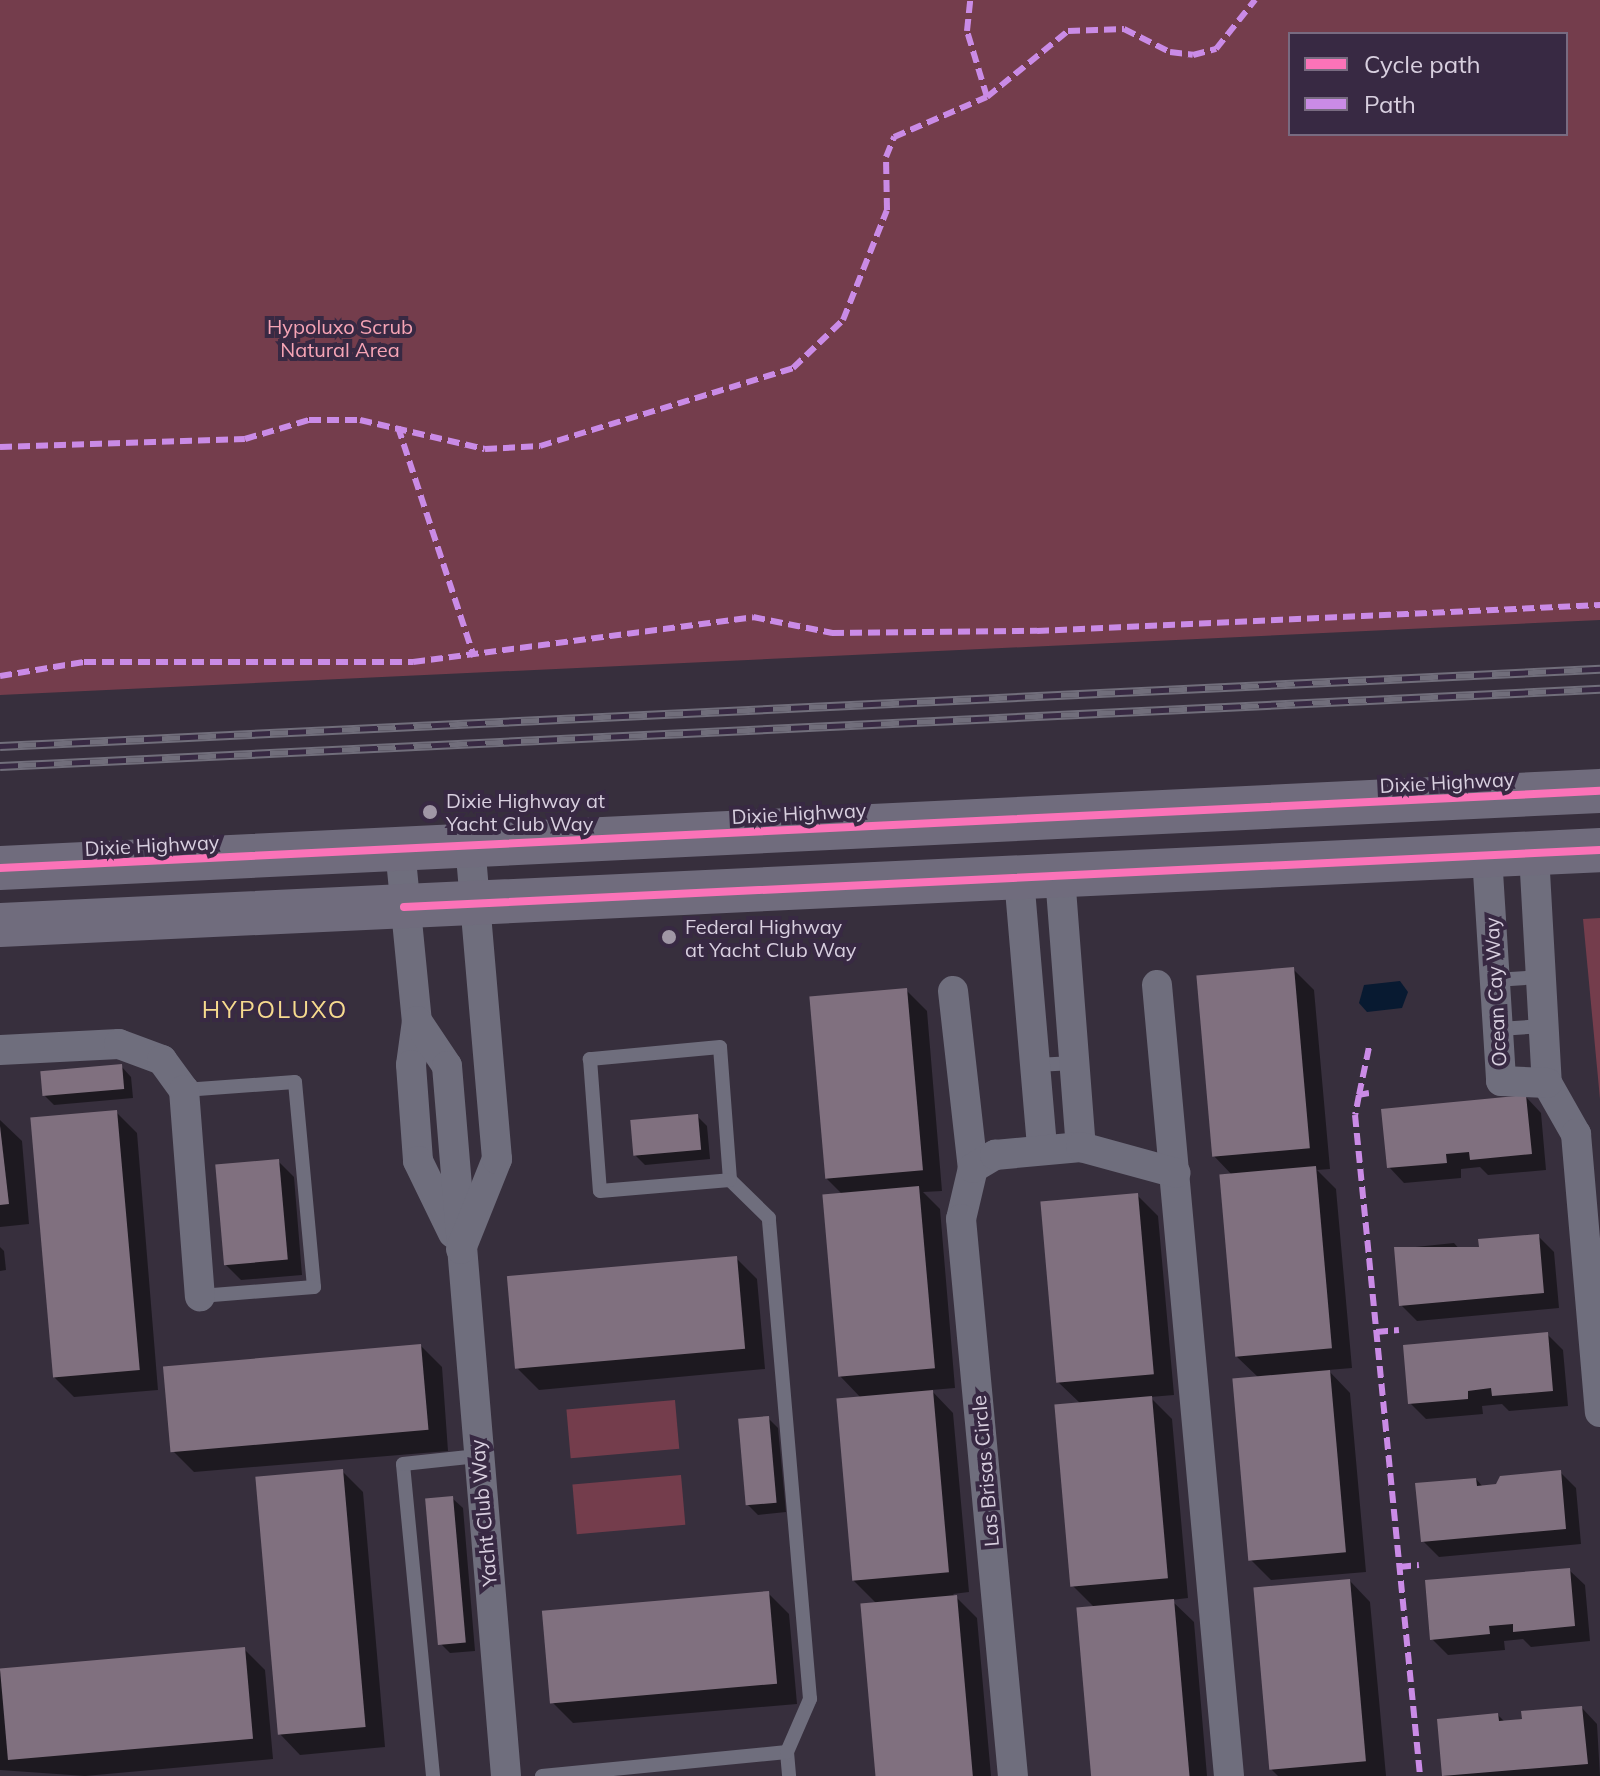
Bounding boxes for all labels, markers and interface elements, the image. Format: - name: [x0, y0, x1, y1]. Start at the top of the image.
- legend: [1288, 32, 1568, 136]
- text: Cycle path: [1364, 49, 1481, 79]
- text: Path: [1364, 89, 1416, 119]
- park label: Hypoluxo Scrub Natural Area: [267, 315, 413, 362]
- street label: Dixie Highway: [1379, 766, 1515, 798]
- place label: Dixie Highway at Yacht Club Way: [446, 788, 605, 835]
- street label: Dixie Highway: [731, 797, 867, 829]
- marker: Dixie Highway at Yacht Club Way: [421, 803, 439, 821]
- street label: Dixie Highway: [84, 829, 220, 861]
- place label: Federal Highway at Yacht Club Way: [685, 914, 856, 961]
- street label: Ocean Cay Way: [1479, 917, 1511, 1067]
- marker: Federal Highway at Yacht Club Way: [660, 928, 678, 946]
- district label: HYPOLUXO: [202, 996, 348, 1024]
- street label: Las Brisas Circle: [966, 1394, 1004, 1548]
- street label: Yacht Club Way: [465, 1439, 501, 1587]

